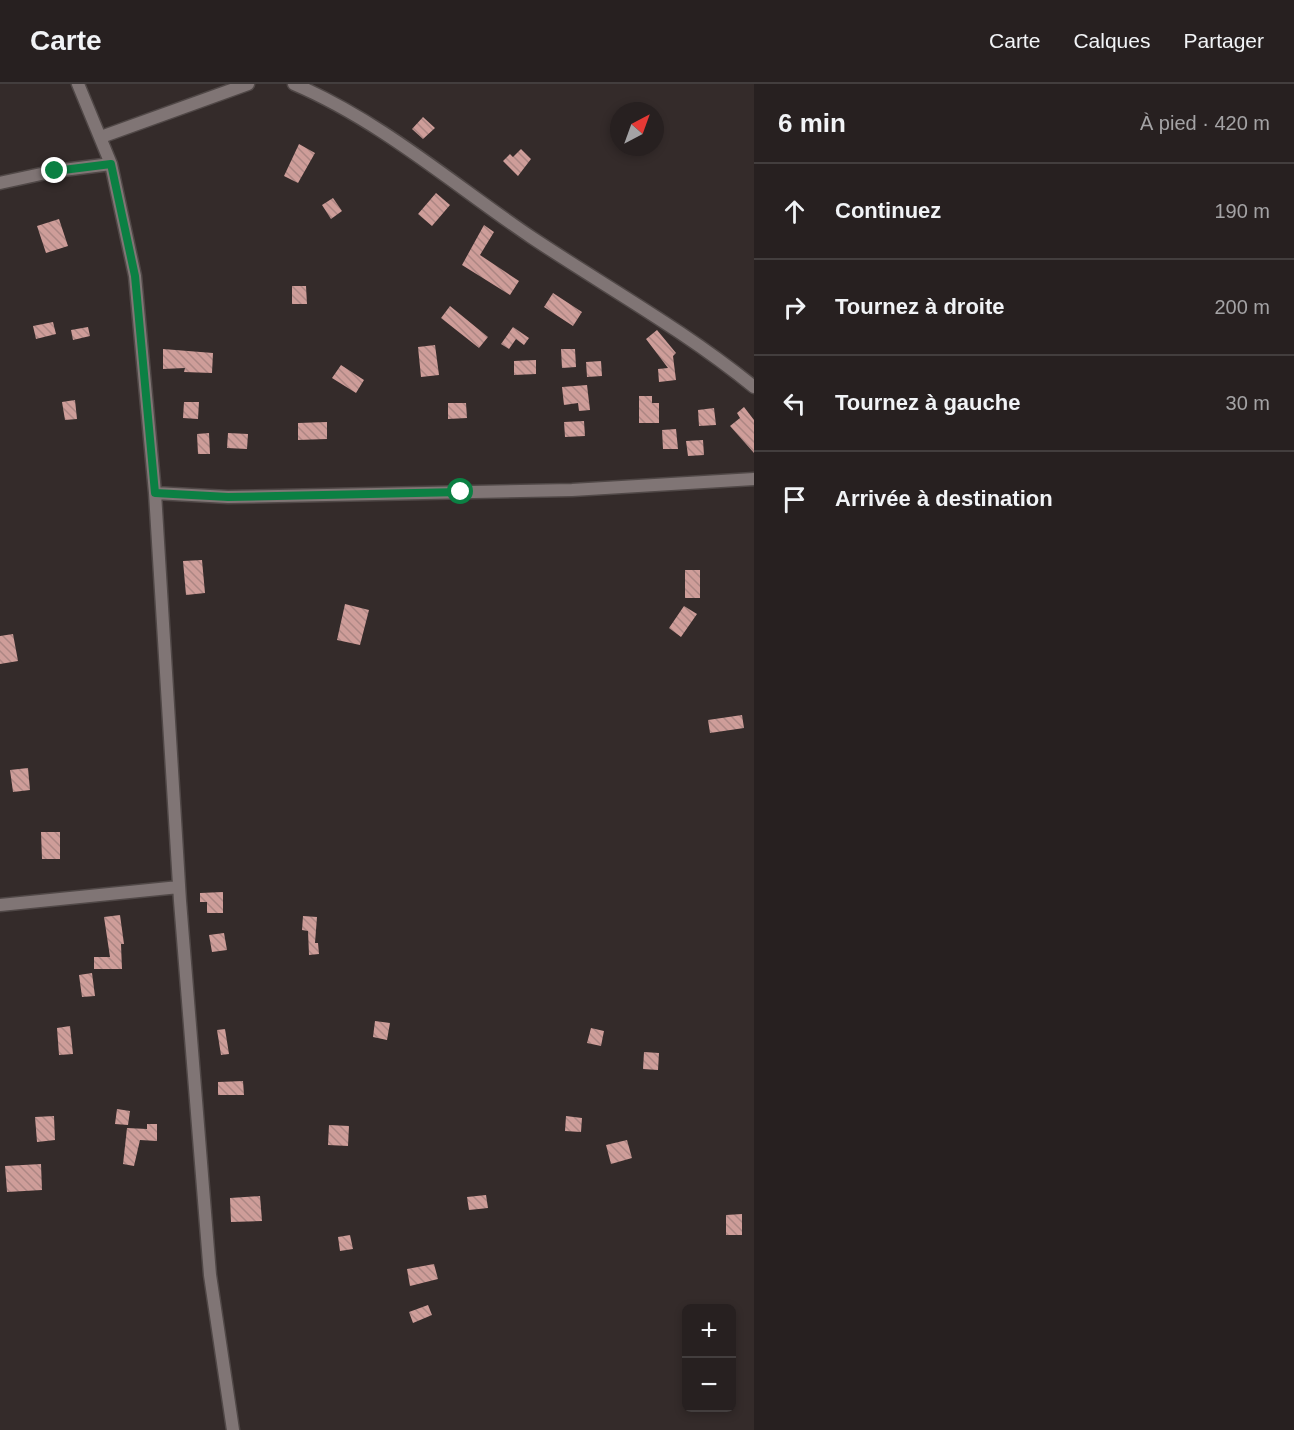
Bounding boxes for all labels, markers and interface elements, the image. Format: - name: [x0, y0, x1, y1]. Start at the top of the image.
- text: Carte: [30, 25, 102, 56]
- text: Carte: [989, 29, 1040, 52]
- text: Calques: [1073, 29, 1150, 52]
- text: Partager: [1183, 29, 1264, 52]
- north arrow: [610, 102, 664, 156]
- text: 6 min: [778, 108, 846, 138]
- text: À pied · 420 m: [1140, 112, 1270, 134]
- route end: [41, 157, 67, 183]
- icon: ahead: [778, 195, 811, 228]
- text: Continuez: [835, 198, 941, 223]
- text: 190 m: [1214, 200, 1270, 222]
- icon: right: [778, 291, 811, 324]
- text: Tournez à droite: [835, 294, 1005, 319]
- text: 200 m: [1214, 296, 1270, 318]
- icon: left: [778, 387, 811, 420]
- text: Tournez à gauche: [835, 390, 1020, 415]
- text: 30 m: [1226, 392, 1270, 414]
- route start: [447, 478, 473, 504]
- icon: arrive: [778, 483, 811, 516]
- text: Arrivée à destination: [835, 486, 1053, 511]
- map controls: [682, 1304, 736, 1412]
- button: +: [682, 1304, 736, 1358]
- button: −: [682, 1358, 736, 1412]

